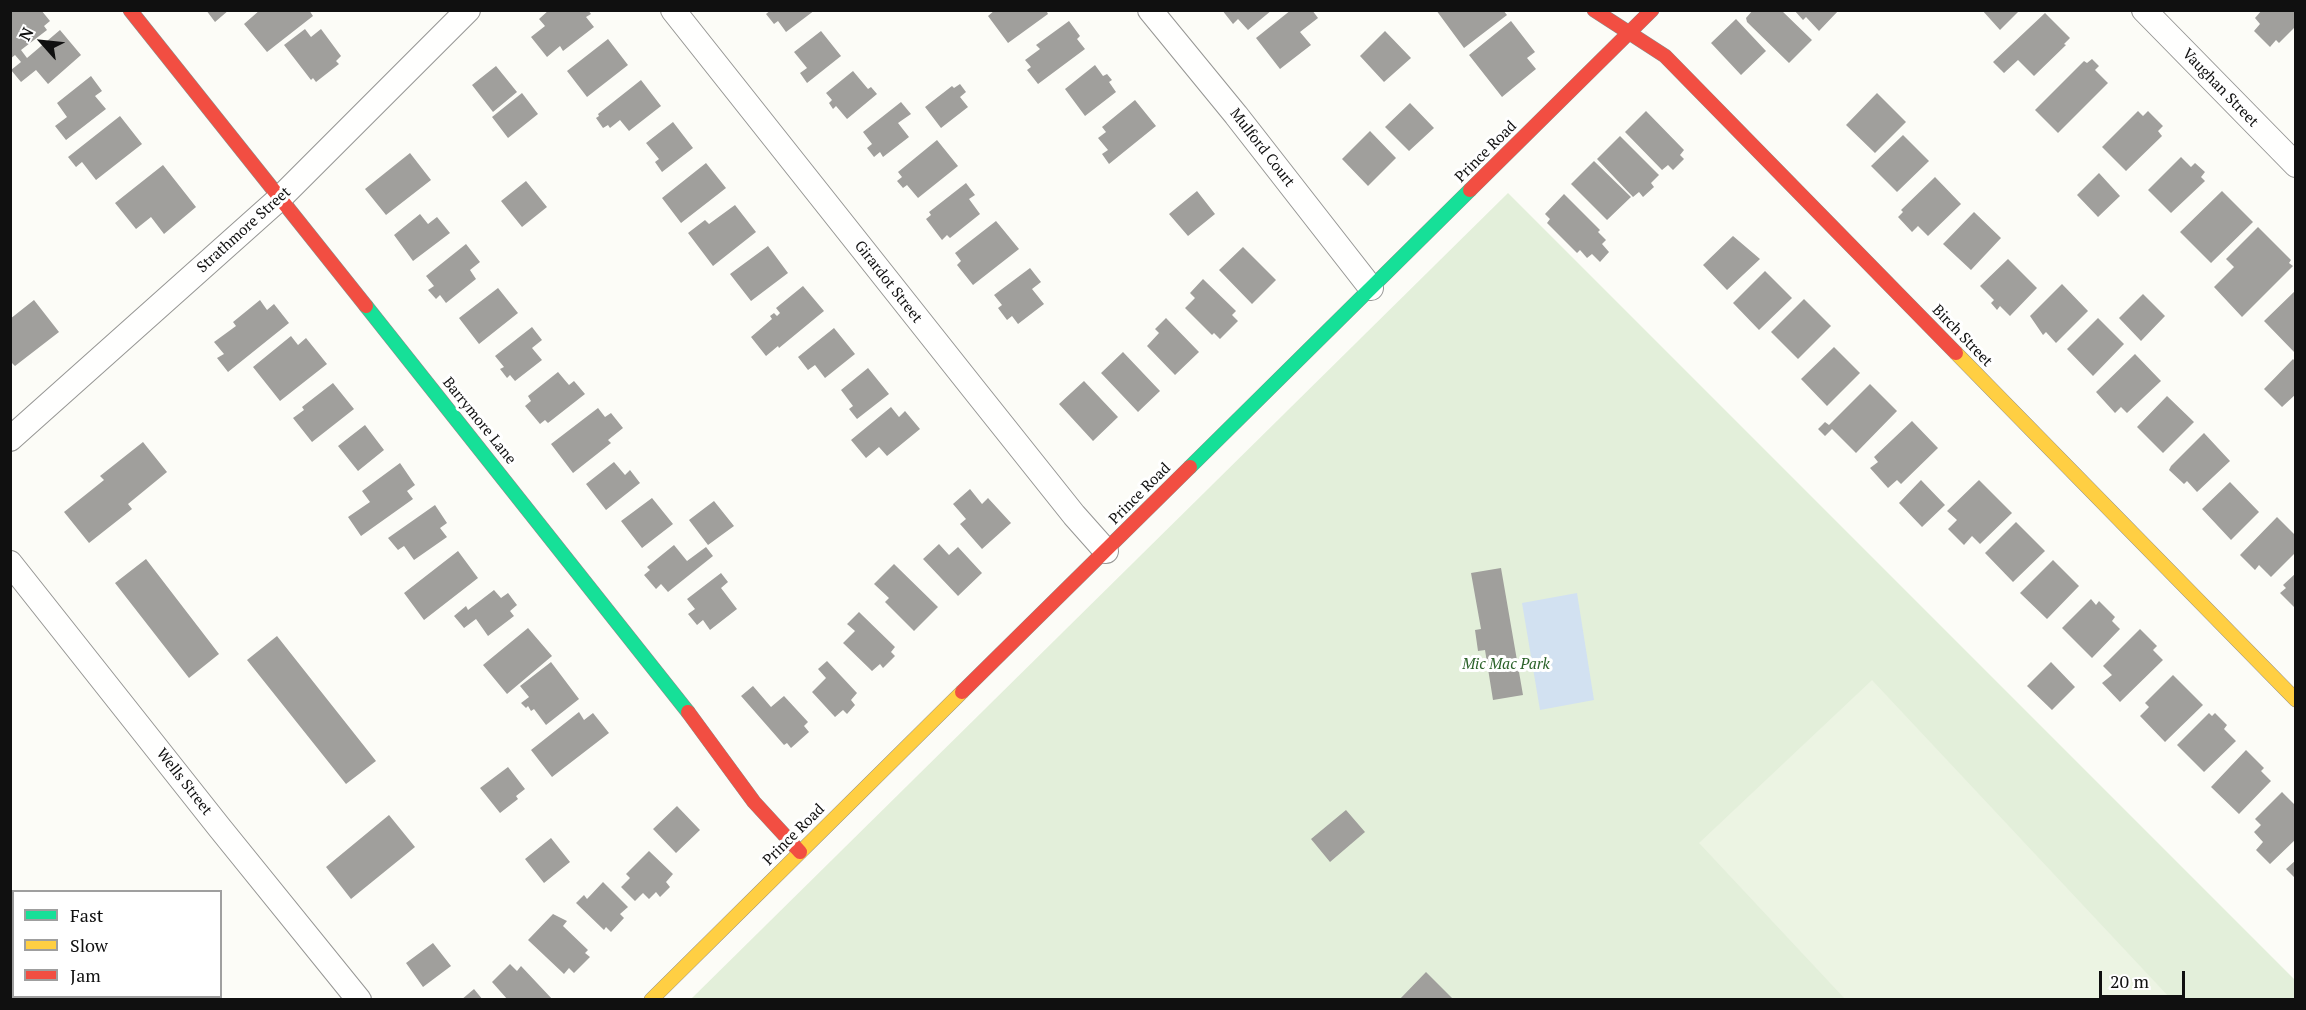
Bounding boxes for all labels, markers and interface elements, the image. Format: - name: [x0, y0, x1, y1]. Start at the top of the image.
- north arrow: [12, 12, 72, 72]
- text: N: [13, 23, 39, 44]
- street label: Vaughan Street: [2178, 45, 2262, 131]
- street label: Mulford Court: [1226, 105, 1298, 191]
- street label: Prince Road: [1452, 118, 1520, 186]
- street label: Strathmore Street: [194, 183, 294, 277]
- street label: Girardot Street: [850, 237, 926, 327]
- street label: Birch Street: [1928, 301, 1996, 371]
- street label: Barrymore Lane: [438, 374, 520, 468]
- street label: Prince Road: [1106, 460, 1174, 528]
- park label: Mic Mac Park: [1462, 656, 1550, 674]
- street label: Wells Street: [152, 745, 216, 819]
- street label: Prince Road: [760, 801, 828, 869]
- legend: [12, 890, 222, 998]
- text: Fast: [70, 903, 103, 927]
- text: Slow: [70, 933, 108, 957]
- scale bar: [2102, 959, 2188, 997]
- text: Jam: [70, 963, 101, 987]
- text: 20 m: [2110, 969, 2149, 993]

